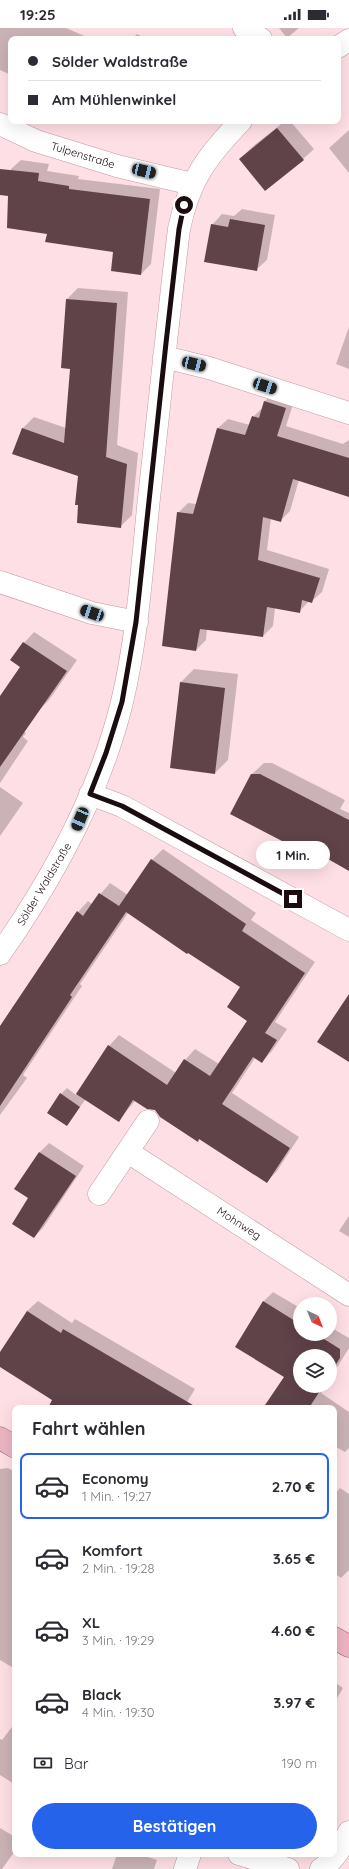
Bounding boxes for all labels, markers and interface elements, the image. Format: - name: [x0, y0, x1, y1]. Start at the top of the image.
- text: 19:25: [20, 5, 56, 24]
- text: Sölder Waldstraße: [52, 52, 188, 71]
- text: Am Mühlenwinkel: [52, 90, 176, 109]
- street label: Tulpenstraße: [49, 139, 117, 171]
- car: [131, 162, 157, 180]
- route start: [175, 196, 193, 214]
- car: [181, 355, 207, 373]
- car: [252, 377, 278, 395]
- car: [79, 603, 105, 623]
- car: [70, 806, 90, 832]
- street label: Sölder Waldstraße: [14, 840, 74, 928]
- callout: 1 Min.: [256, 841, 330, 869]
- text: 1 Min.: [276, 847, 310, 863]
- route end: [284, 890, 302, 908]
- street label: Mohnweg: [214, 1204, 264, 1242]
- north arrow: [293, 1297, 337, 1341]
- map controls: [293, 1297, 337, 1393]
- button: layers: [293, 1349, 337, 1393]
- text: Fahrt wählen: [32, 1417, 146, 1440]
- icon: car: [34, 1468, 70, 1504]
- text: Economy: [82, 1469, 149, 1488]
- text: 2.70 €: [272, 1477, 315, 1496]
- text: 1 Min. · 19:27: [82, 1488, 152, 1504]
- icon: car: [34, 1540, 70, 1576]
- text: Komfort: [82, 1541, 143, 1560]
- text: 3.65 €: [273, 1549, 315, 1568]
- text: 2 Min. · 19:28: [82, 1560, 155, 1576]
- icon: car: [34, 1612, 70, 1648]
- text: XL: [82, 1613, 100, 1632]
- text: 4.60 €: [271, 1621, 315, 1640]
- text: 3 Min. · 19:29: [82, 1632, 154, 1648]
- icon: car: [34, 1684, 70, 1720]
- text: Black: [82, 1685, 122, 1704]
- text: 3.97 €: [273, 1693, 315, 1712]
- text: 4 Min. · 19:30: [82, 1704, 154, 1720]
- icon: cash: [32, 1752, 54, 1774]
- text: Bar: [64, 1754, 89, 1773]
- text: 190 m: [282, 1755, 317, 1771]
- button: Bestätigen: [32, 1803, 317, 1849]

